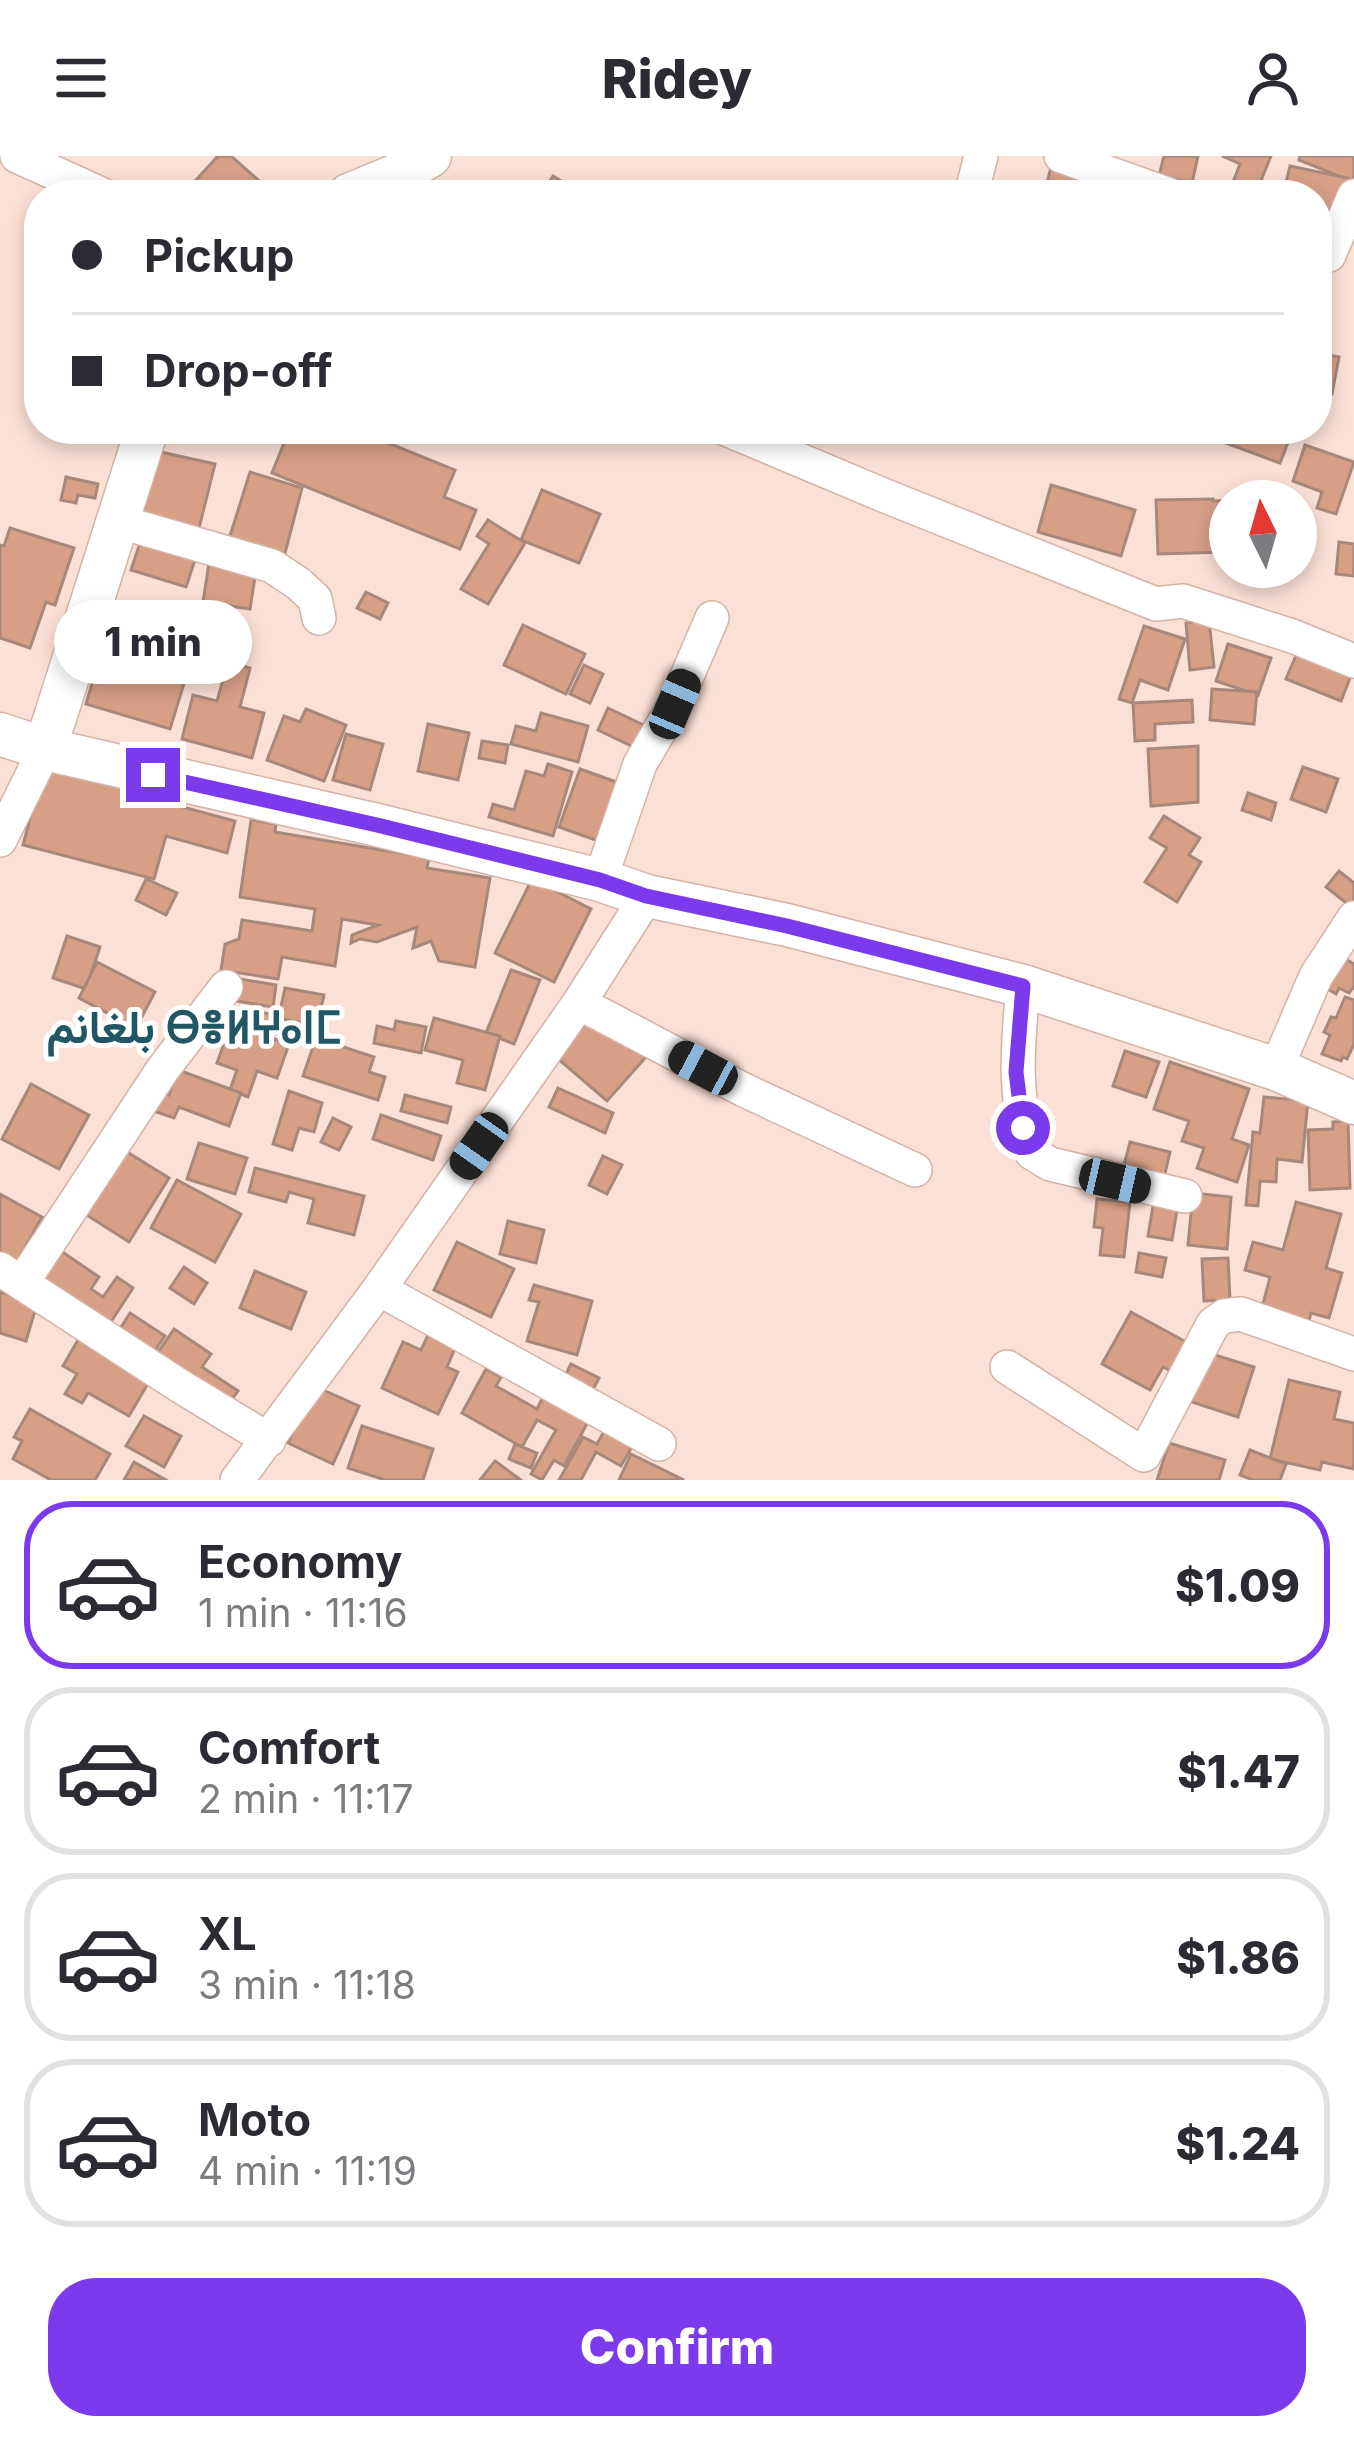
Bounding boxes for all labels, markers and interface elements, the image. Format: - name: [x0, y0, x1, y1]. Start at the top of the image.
- icon: menu: [48, 45, 114, 111]
- icon: person: [1240, 45, 1306, 111]
- text: Ridey: [602, 46, 752, 111]
- text: Pickup: [144, 228, 294, 283]
- text: Drop-off: [144, 343, 332, 398]
- north arrow: [1209, 480, 1317, 588]
- map controls: [1209, 480, 1317, 588]
- callout: 1 min: [54, 601, 252, 685]
- text: 1 min: [104, 618, 202, 665]
- car: [644, 664, 706, 744]
- route end: [126, 748, 180, 802]
- district label: بلغانم ⴱⴻⵍⵖⴰⵏⵎ: [47, 999, 341, 1057]
- car: [663, 1035, 743, 1101]
- route start: [996, 1101, 1050, 1155]
- car: [444, 1106, 514, 1186]
- car: [1076, 1155, 1154, 1207]
- icon: car: [54, 1531, 162, 1639]
- text: Economy: [198, 1534, 402, 1589]
- text: $1.09: [1175, 1558, 1300, 1613]
- text: 1 min · 11:16: [198, 1589, 408, 1636]
- icon: car: [54, 1717, 162, 1825]
- text: Comfort: [198, 1720, 380, 1775]
- text: $1.47: [1177, 1744, 1300, 1799]
- text: 2 min · 11:17: [198, 1775, 413, 1822]
- icon: car: [54, 1903, 162, 2011]
- text: XL: [198, 1906, 257, 1961]
- text: $1.86: [1176, 1930, 1300, 1985]
- text: 3 min · 11:18: [198, 1961, 416, 2008]
- icon: car: [54, 2089, 162, 2197]
- text: Moto: [198, 2092, 311, 2147]
- text: $1.24: [1176, 2116, 1300, 2171]
- text: 4 min · 11:19: [198, 2147, 417, 2194]
- button: Confirm: [48, 2278, 1306, 2416]

